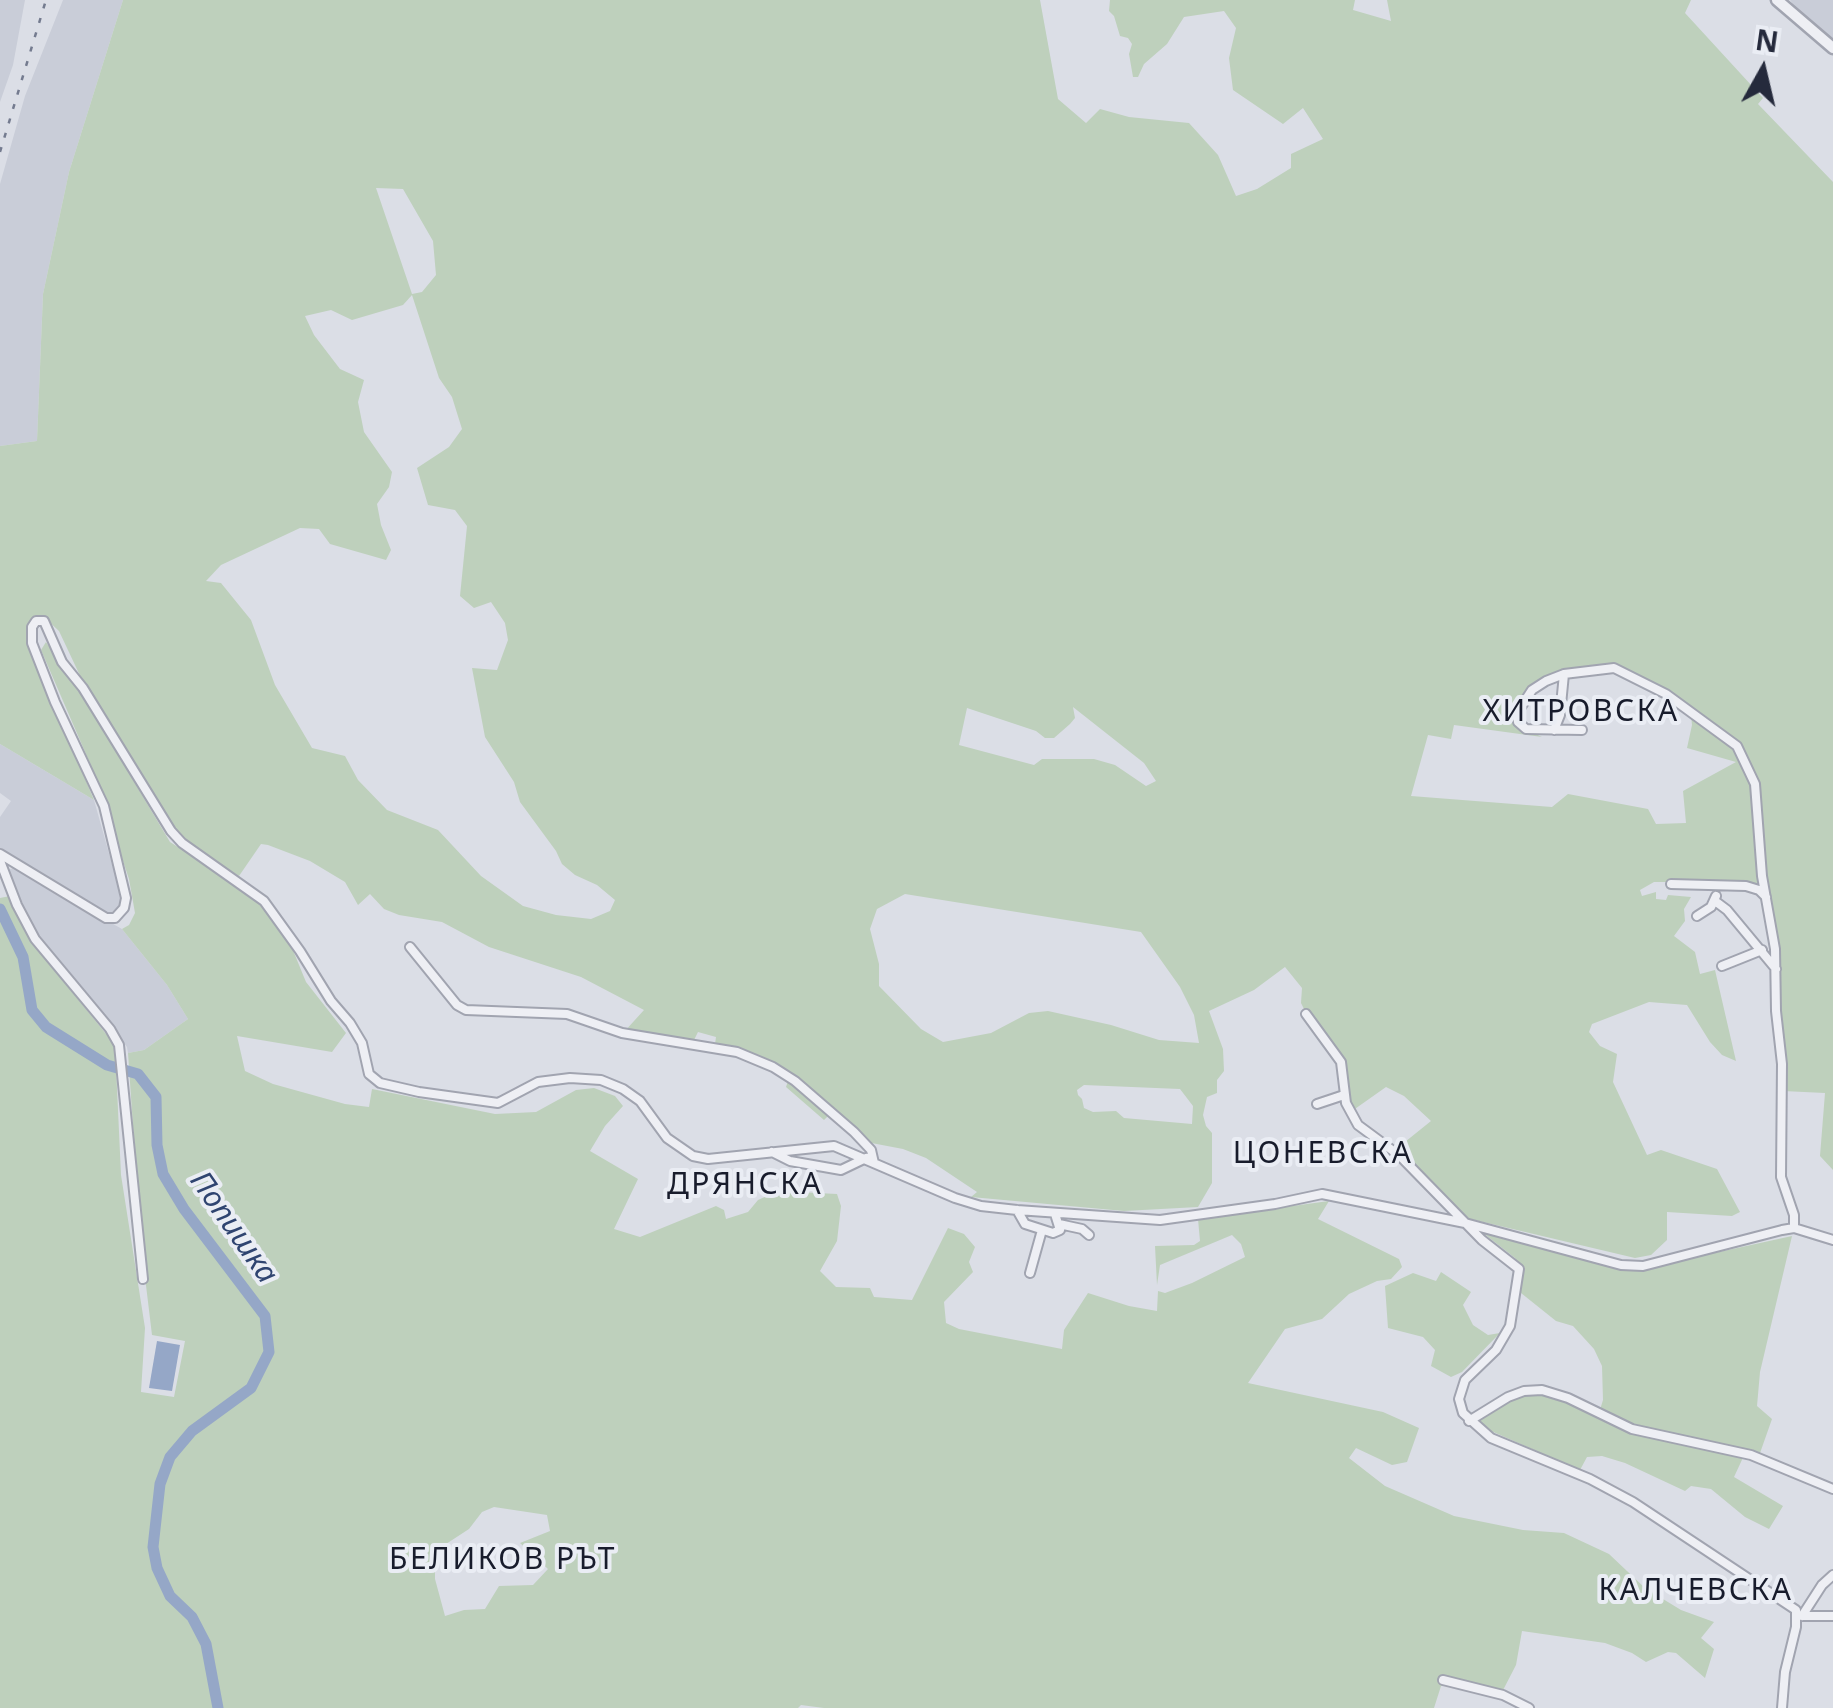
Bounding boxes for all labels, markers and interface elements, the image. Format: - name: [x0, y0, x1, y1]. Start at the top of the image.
- north arrow: [1713, 20, 1813, 120]
- text: N: [1753, 20, 1781, 61]
- district label: ХИТРОВСКА: [1482, 694, 1680, 730]
- district label: ЦОНЕВСКА: [1233, 1136, 1413, 1172]
- water label: Попишка: [181, 1165, 285, 1291]
- district label: ДРЯНСКА: [667, 1167, 823, 1203]
- district label: БЕЛИКОВ РЪТ: [389, 1542, 617, 1578]
- district label: КАЛЧЕВСКА: [1599, 1573, 1793, 1609]

